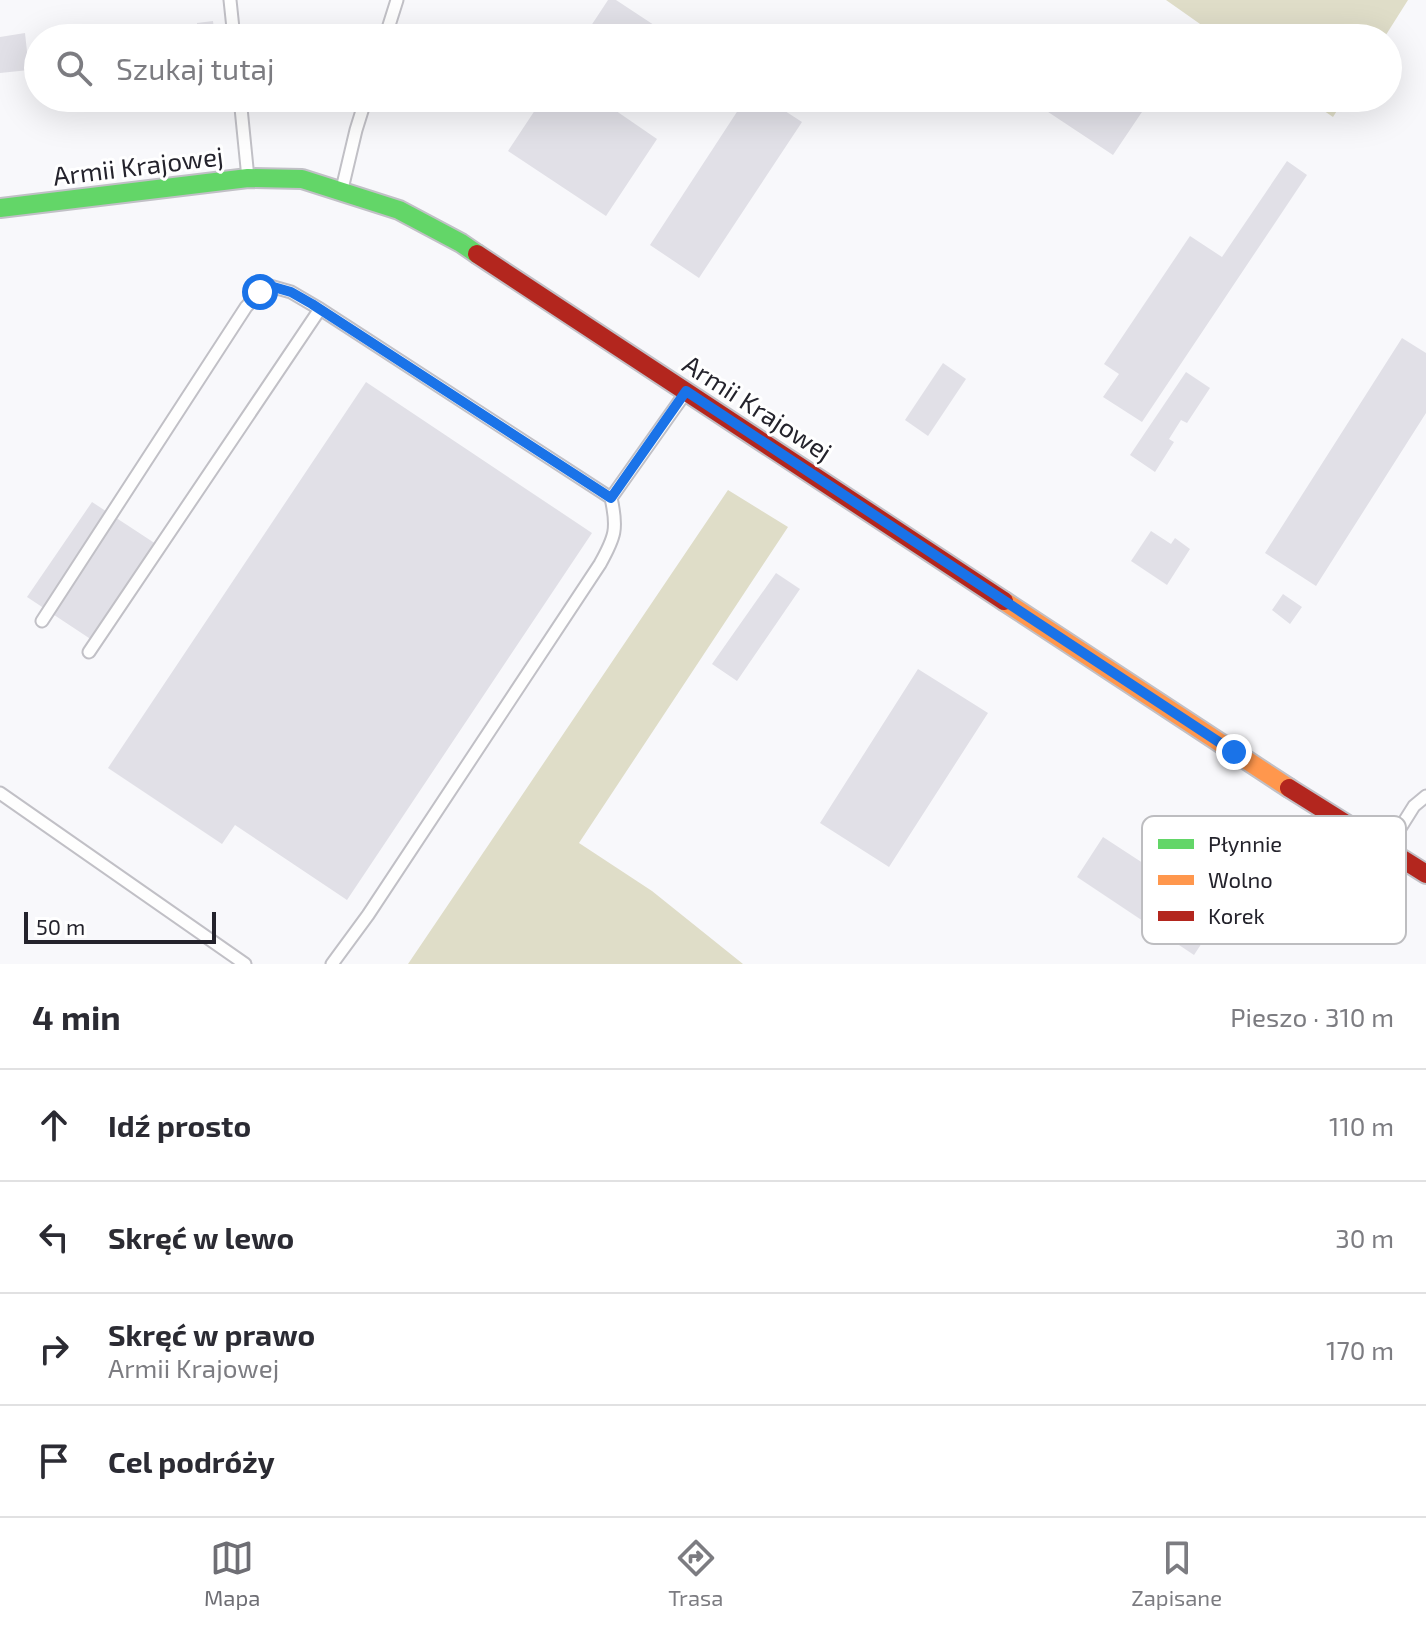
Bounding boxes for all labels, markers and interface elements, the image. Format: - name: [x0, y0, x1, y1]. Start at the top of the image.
- search box: [24, 24, 1402, 112]
- icon: search: [52, 46, 96, 90]
- text: Szukaj tutaj: [116, 50, 275, 86]
- street label: Armii Krajowej: [51, 139, 225, 191]
- route start: [242, 274, 278, 310]
- street label: Armii Krajowej: [678, 347, 838, 467]
- route end: [1216, 734, 1252, 770]
- legend: [1142, 816, 1406, 944]
- text: Płynnie: [1208, 830, 1282, 856]
- text: Wolno: [1208, 866, 1273, 892]
- text: Korek: [1208, 902, 1265, 928]
- scale bar: [24, 908, 216, 944]
- text: 50 m: [36, 913, 85, 939]
- text: 4 min: [32, 996, 121, 1037]
- text: Pieszo · 310 m: [1230, 1001, 1394, 1032]
- icon: ahead: [32, 1103, 76, 1147]
- text: Idź prosto: [108, 1107, 251, 1143]
- text: 110 m: [1329, 1110, 1394, 1141]
- icon: left: [32, 1215, 76, 1259]
- text: Skręć w lewo: [108, 1219, 294, 1255]
- text: 30 m: [1335, 1222, 1394, 1253]
- text: Skręć w prawo: [108, 1316, 315, 1352]
- icon: right: [32, 1327, 76, 1371]
- text: 170 m: [1326, 1334, 1394, 1365]
- text: Armii Krajowej: [108, 1352, 279, 1383]
- icon: arrive: [32, 1439, 76, 1483]
- text: Cel podróży: [108, 1443, 275, 1479]
- tab: Mapa: [204, 1536, 260, 1610]
- tab: Trasa: [668, 1536, 723, 1610]
- tab: Zapisane: [1131, 1536, 1222, 1610]

